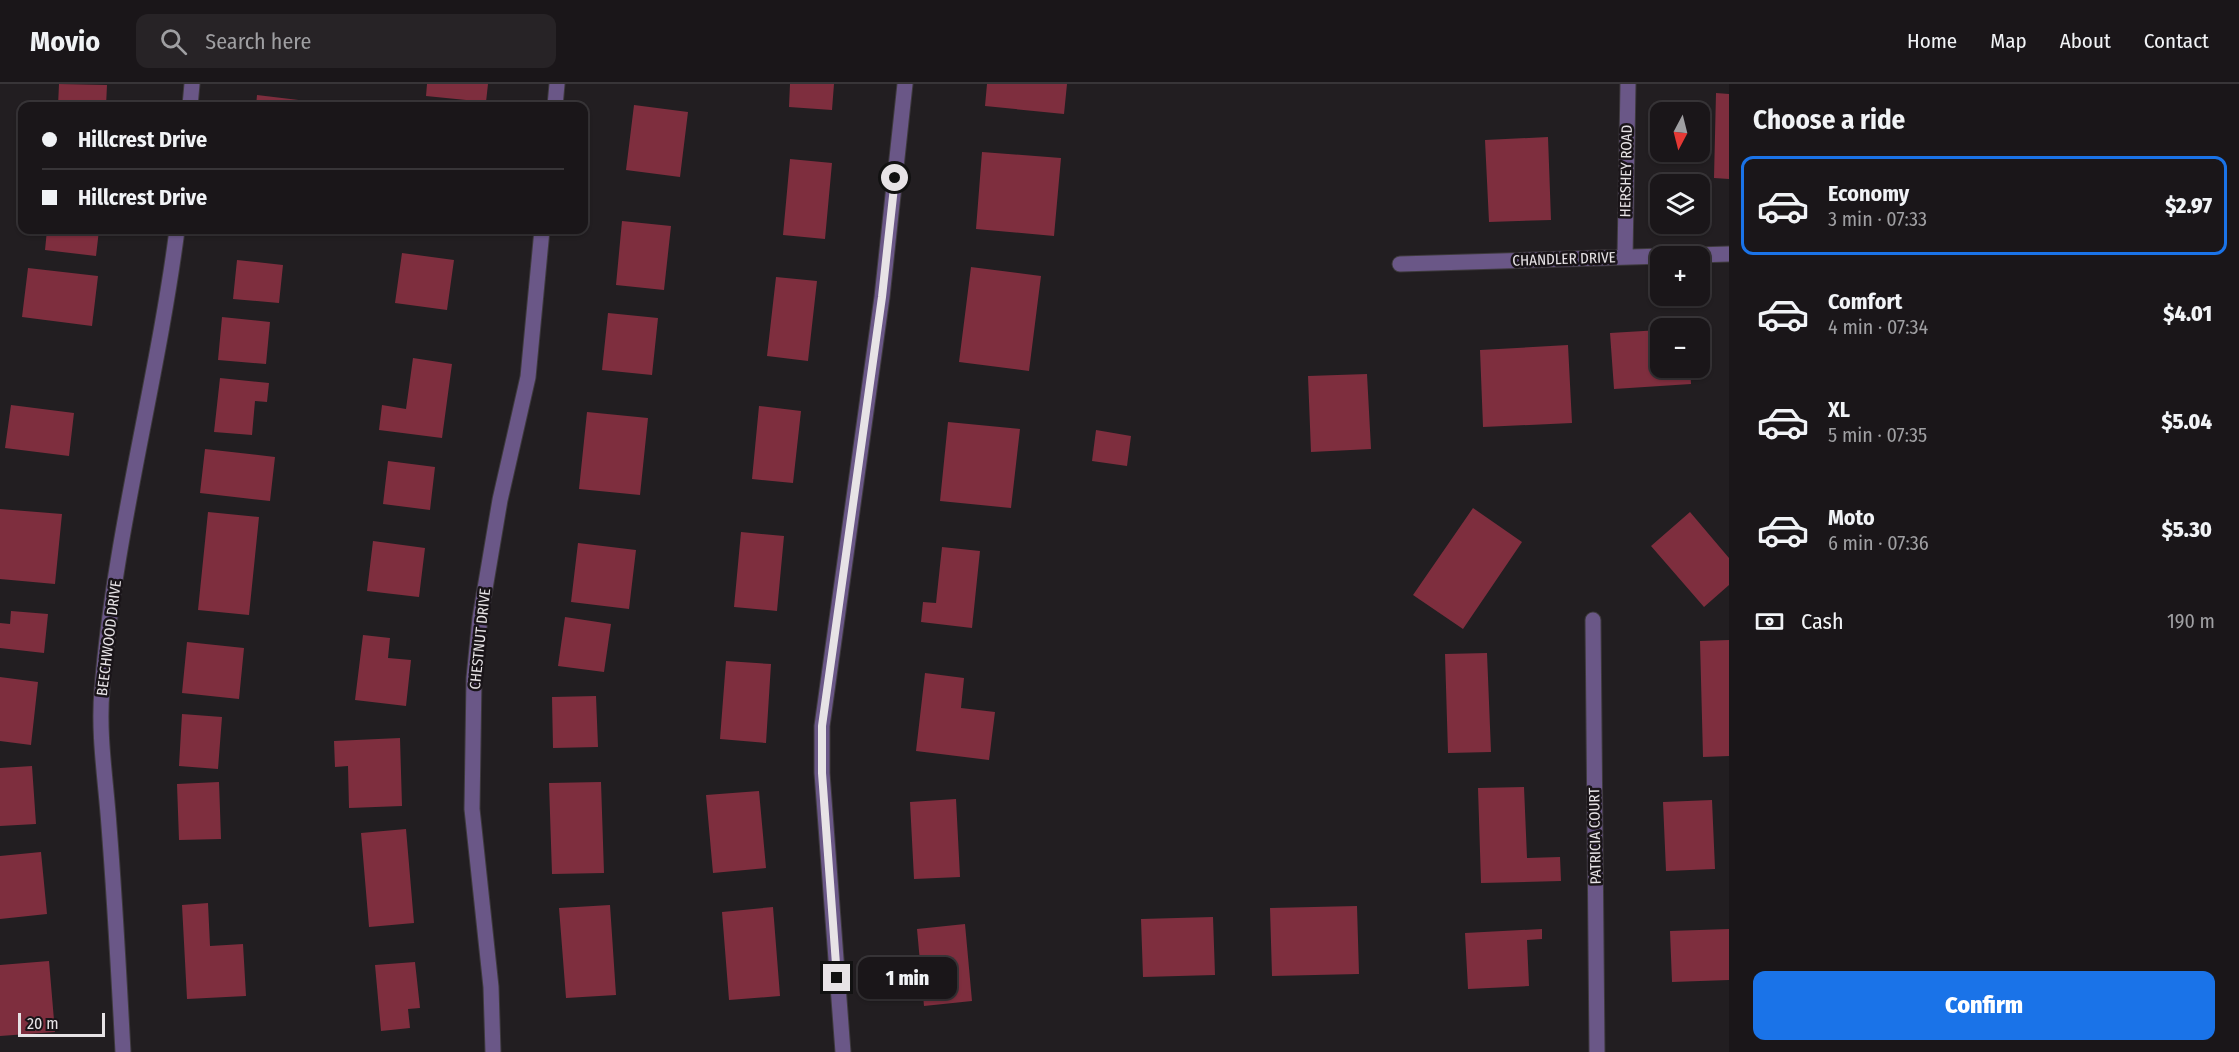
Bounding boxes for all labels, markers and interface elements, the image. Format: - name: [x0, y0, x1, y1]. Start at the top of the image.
- search box: [136, 14, 556, 68]
- text: Movio: [30, 25, 100, 58]
- icon: search: [157, 25, 190, 58]
- text: Search here: [205, 28, 311, 55]
- text: Home: [1907, 28, 1957, 54]
- text: Map: [1990, 28, 2027, 54]
- text: About: [2060, 28, 2111, 54]
- text: Contact: [2144, 28, 2209, 54]
- north arrow: [1650, 102, 1710, 162]
- map controls: [1650, 102, 1710, 378]
- text: Choose a ride: [1753, 104, 1905, 136]
- street label: HERSHEY ROAD: [1616, 125, 1636, 217]
- text: Hillcrest Drive: [78, 126, 207, 153]
- route start: [881, 164, 908, 191]
- button: layers: [1650, 174, 1710, 234]
- icon: car: [1756, 179, 1810, 233]
- text: Economy: [1828, 180, 1909, 207]
- text: Hillcrest Drive: [78, 184, 207, 211]
- text: $2.97: [2165, 192, 2212, 219]
- text: 3 min · 07:33: [1828, 207, 1927, 231]
- button: +: [1650, 246, 1710, 306]
- street label: CHANDLER DRIVE: [1512, 248, 1616, 270]
- icon: car: [1756, 287, 1810, 341]
- text: Comfort: [1828, 288, 1902, 315]
- text: $4.01: [2163, 300, 2212, 327]
- text: 4 min · 07:34: [1828, 315, 1928, 339]
- button: −: [1650, 318, 1710, 378]
- icon: car: [1756, 395, 1810, 449]
- text: XL: [1828, 396, 1850, 423]
- text: $5.04: [2161, 408, 2212, 435]
- text: 5 min · 07:35: [1828, 423, 1927, 447]
- icon: car: [1756, 503, 1810, 557]
- text: Moto: [1828, 504, 1875, 531]
- text: $5.30: [2162, 516, 2212, 543]
- text: 6 min · 07:36: [1828, 531, 1929, 555]
- street label: BEECHWOOD DRIVE: [93, 579, 125, 697]
- street label: CHESTNUT DRIVE: [466, 588, 494, 690]
- icon: cash: [1753, 605, 1786, 638]
- text: Cash: [1801, 608, 1844, 635]
- text: 190 m: [2167, 609, 2215, 633]
- street label: PATRICIA COURT: [1585, 788, 1605, 884]
- callout: 1 min: [858, 957, 957, 999]
- route end: [823, 964, 850, 991]
- text: 1 min: [886, 966, 929, 990]
- button: Confirm: [1753, 971, 2215, 1040]
- scale bar: [18, 1010, 105, 1038]
- text: 20 m: [27, 1014, 58, 1033]

